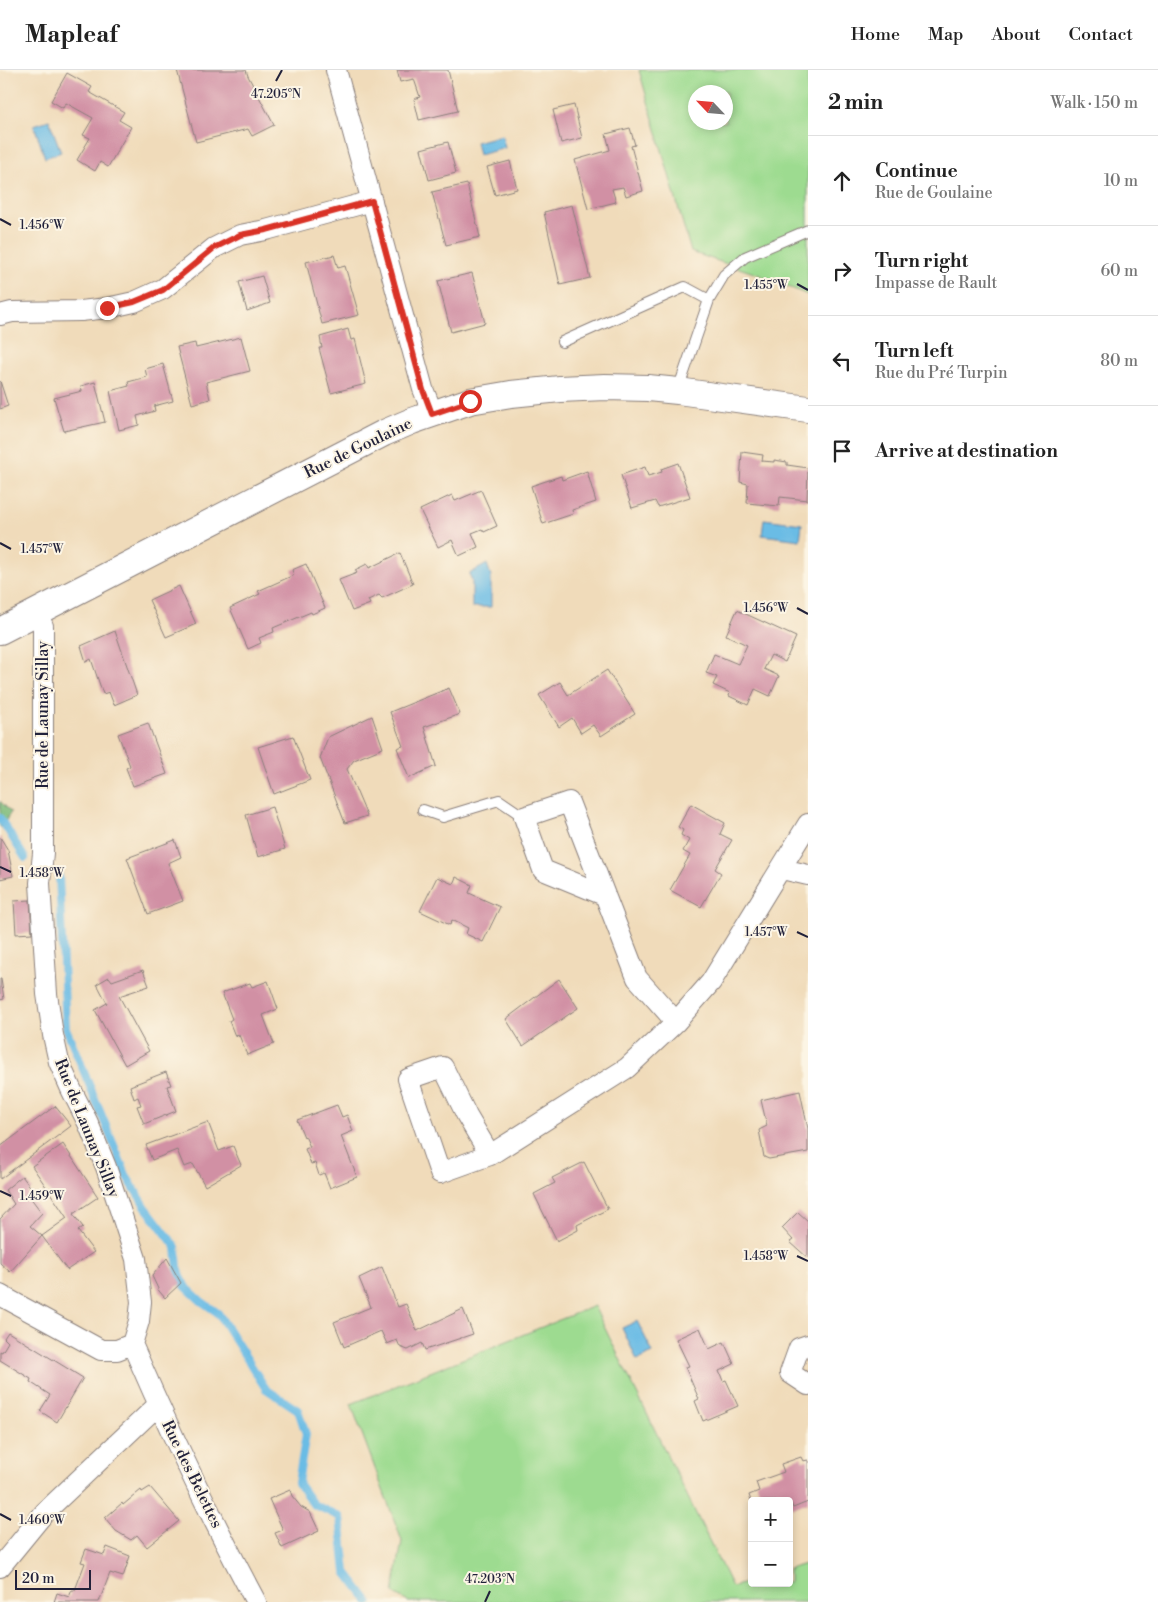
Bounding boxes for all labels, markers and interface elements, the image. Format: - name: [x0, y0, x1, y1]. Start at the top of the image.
- text: Mapleaf: [25, 20, 118, 50]
- text: Home: [851, 23, 900, 46]
- text: Map: [928, 23, 964, 46]
- text: About: [992, 23, 1041, 46]
- text: Contact: [1069, 23, 1133, 46]
- north arrow: [688, 85, 733, 130]
- text: 47.205°N: [251, 87, 301, 102]
- text: 2 min: [828, 90, 883, 116]
- text: Walk · 150 m: [1050, 93, 1138, 113]
- text: Continue: [875, 159, 958, 183]
- icon: ahead: [828, 167, 856, 195]
- text: 10 m: [1104, 171, 1138, 191]
- text: Rue de Goulaine: [875, 183, 993, 203]
- text: 1.456°W: [20, 218, 65, 233]
- text: Turn right: [875, 249, 968, 273]
- icon: right: [828, 257, 856, 285]
- text: 60 m: [1100, 261, 1138, 281]
- text: Impasse de Rault: [875, 273, 997, 293]
- text: 1.455°W: [744, 278, 789, 293]
- route end: [96, 297, 119, 320]
- text: Turn left: [875, 339, 954, 363]
- icon: left: [828, 347, 856, 375]
- text: 80 m: [1100, 351, 1138, 371]
- text: Rue du Pré Turpin: [875, 363, 1008, 383]
- route start: [459, 390, 482, 413]
- street label: Rue de Goulaine: [301, 413, 415, 483]
- icon: arrive: [828, 437, 856, 465]
- text: Arrive at destination: [875, 439, 1058, 463]
- text: 1.457°W: [21, 542, 64, 557]
- text: 1.456°W: [744, 601, 789, 616]
- street label: Rue de Launay Sillay: [33, 641, 53, 789]
- text: 1.458°W: [20, 866, 65, 881]
- text: 1.457°W: [745, 925, 788, 940]
- street label: Rue de Launay Sillay: [50, 1056, 124, 1201]
- text: 1.459°W: [20, 1189, 65, 1204]
- text: 1.458°W: [744, 1249, 789, 1264]
- street label: Rue des Belettes: [157, 1417, 227, 1531]
- map controls: [748, 1497, 793, 1587]
- button: +: [748, 1497, 793, 1542]
- text: 1.460°W: [19, 1513, 66, 1528]
- button: −: [748, 1542, 793, 1587]
- scale bar: [15, 1567, 91, 1590]
- text: 20 m: [22, 1570, 54, 1588]
- text: 47.203°N: [465, 1572, 515, 1587]

